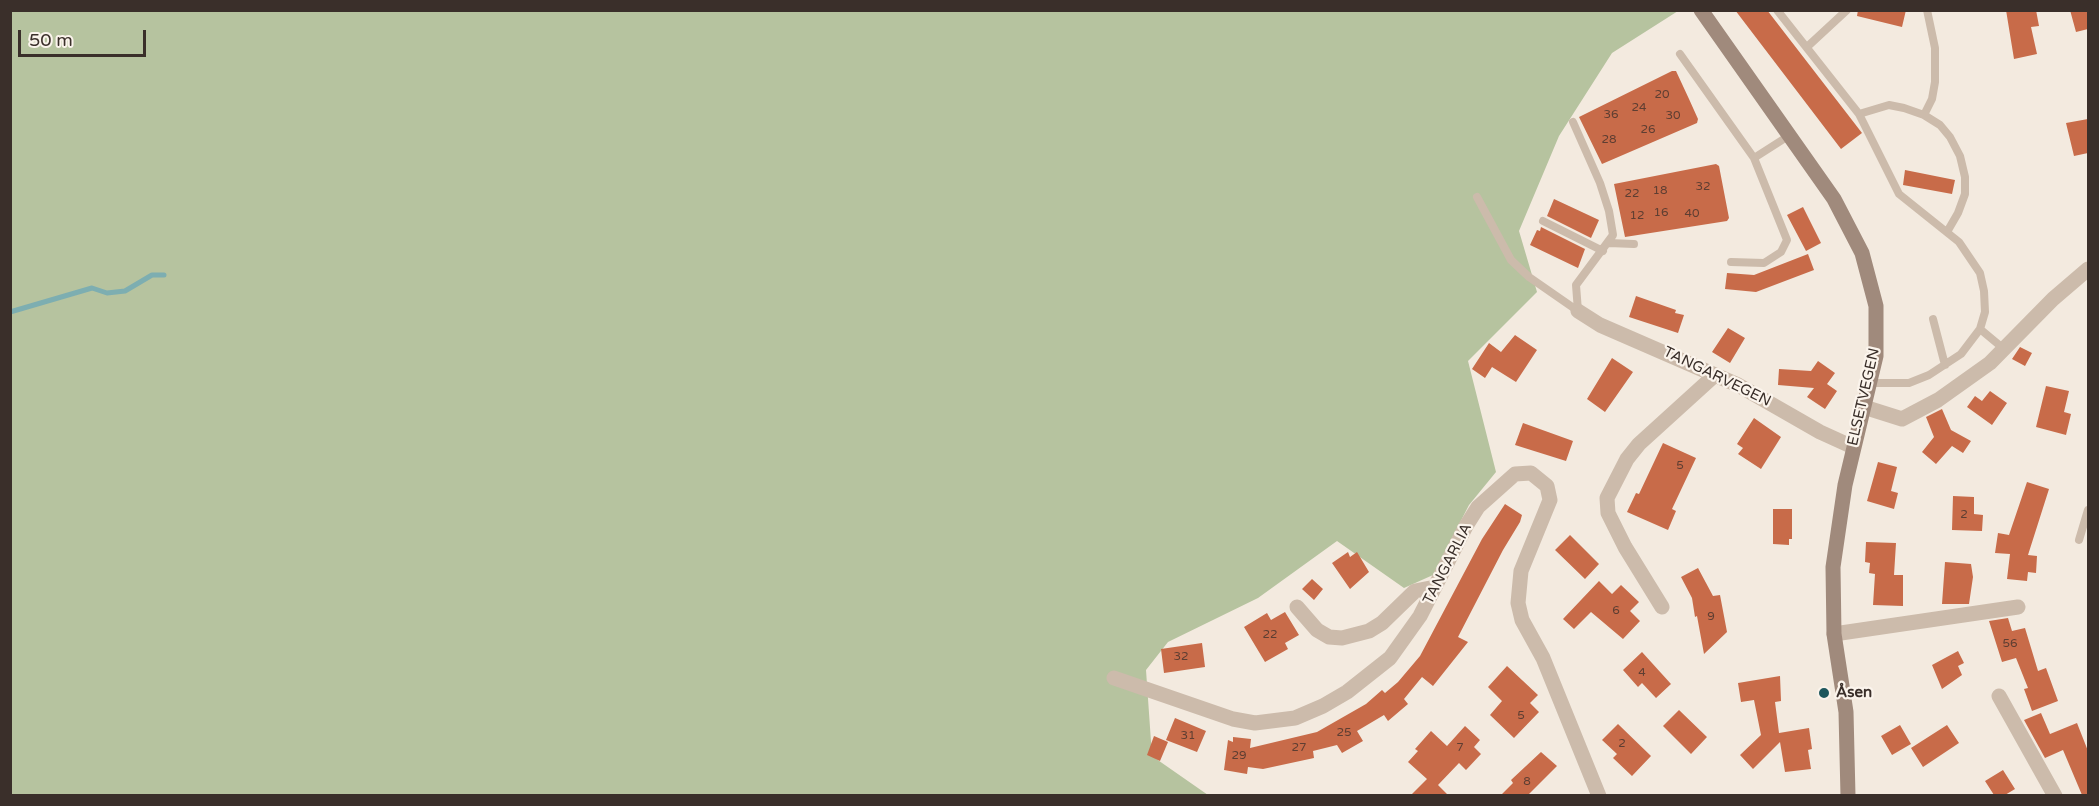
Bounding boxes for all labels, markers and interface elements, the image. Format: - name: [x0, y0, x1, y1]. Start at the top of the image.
- scale bar: [21, 18, 148, 56]
- text: 50 m: [29, 29, 73, 51]
- house number: 20: [1654, 88, 1670, 102]
- house number: 24: [1631, 101, 1647, 115]
- house number: 36: [1603, 108, 1619, 122]
- house number: 30: [1665, 109, 1681, 123]
- house number: 26: [1640, 123, 1656, 137]
- house number: 28: [1601, 133, 1617, 147]
- house number: 32: [1695, 180, 1711, 194]
- house number: 18: [1652, 184, 1668, 198]
- house number: 22: [1624, 187, 1640, 201]
- house number: 16: [1653, 206, 1669, 220]
- house number: 40: [1684, 207, 1700, 221]
- house number: 12: [1629, 209, 1645, 223]
- street label: TANGARVEGEN: [1660, 343, 1774, 411]
- street label: ELSETVEGEN: [1844, 346, 1884, 448]
- house number: 5: [1676, 459, 1684, 473]
- house number: 2: [1960, 508, 1968, 522]
- street label: TANGARLIA: [1420, 520, 1476, 608]
- house number: 6: [1612, 604, 1620, 618]
- house number: 9: [1707, 610, 1715, 624]
- house number: 22: [1262, 628, 1278, 642]
- house number: 56: [2002, 637, 2018, 651]
- house number: 32: [1173, 650, 1189, 664]
- house number: 4: [1638, 666, 1646, 680]
- place label: Åsen: [1836, 684, 1872, 702]
- marker: Åsen: [1817, 686, 1831, 700]
- house number: 5: [1517, 709, 1525, 723]
- house number: 25: [1336, 726, 1352, 740]
- house number: 31: [1180, 729, 1196, 743]
- house number: 2: [1618, 737, 1626, 751]
- house number: 27: [1291, 741, 1307, 755]
- house number: 7: [1456, 741, 1464, 755]
- house number: 29: [1231, 749, 1247, 763]
- house number: 8: [1523, 775, 1531, 789]

